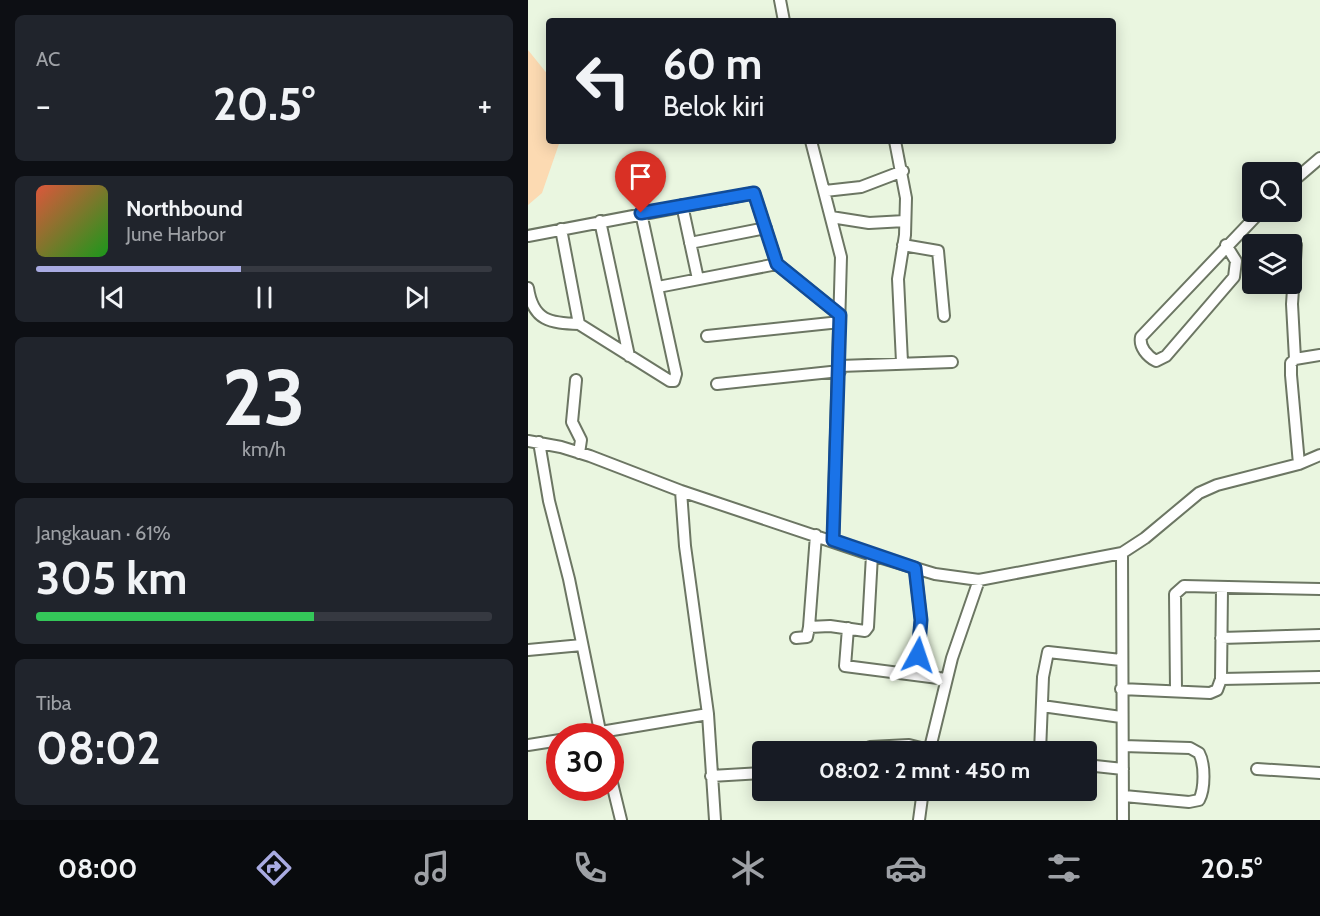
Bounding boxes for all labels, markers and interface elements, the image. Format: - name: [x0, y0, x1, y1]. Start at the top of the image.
- text: 60 m: [663, 38, 762, 90]
- icon: left: [564, 42, 642, 120]
- text: AC: [36, 47, 60, 71]
- text: 20.5°: [213, 77, 315, 131]
- text: −: [36, 85, 51, 125]
- text: +: [477, 85, 492, 125]
- text: Belok kiri: [663, 90, 764, 123]
- pin: [615, 151, 666, 213]
- icon: arrive: [624, 160, 657, 193]
- map controls: [1242, 162, 1302, 294]
- button: search: [1242, 162, 1302, 222]
- text: Northbound: [126, 195, 243, 222]
- text: June Harbor: [126, 222, 226, 246]
- button: layers: [1242, 234, 1302, 294]
- icon: previous: [96, 281, 129, 314]
- icon: pause: [248, 281, 281, 314]
- icon: next: [400, 281, 433, 314]
- text: 23: [222, 350, 306, 445]
- text: km/h: [242, 437, 286, 461]
- text: Jangkauan · 61%: [36, 521, 171, 545]
- text: 305 km: [36, 551, 187, 605]
- position arrow: [886, 623, 950, 687]
- text: Tiba: [36, 691, 71, 715]
- text: 08:02: [36, 721, 161, 775]
- speed limit sign: 30: [546, 723, 624, 801]
- text: 08:02 · 2 mnt · 450 m: [819, 757, 1030, 784]
- icon: directions: [253, 847, 295, 889]
- icon: music: [411, 847, 453, 889]
- icon: phone: [569, 847, 611, 889]
- icon: climate: [727, 847, 769, 889]
- icon: car: [885, 847, 927, 889]
- icon: filters: [1043, 847, 1085, 889]
- text: 08:00: [58, 852, 137, 885]
- text: 20.5°: [1201, 852, 1262, 885]

